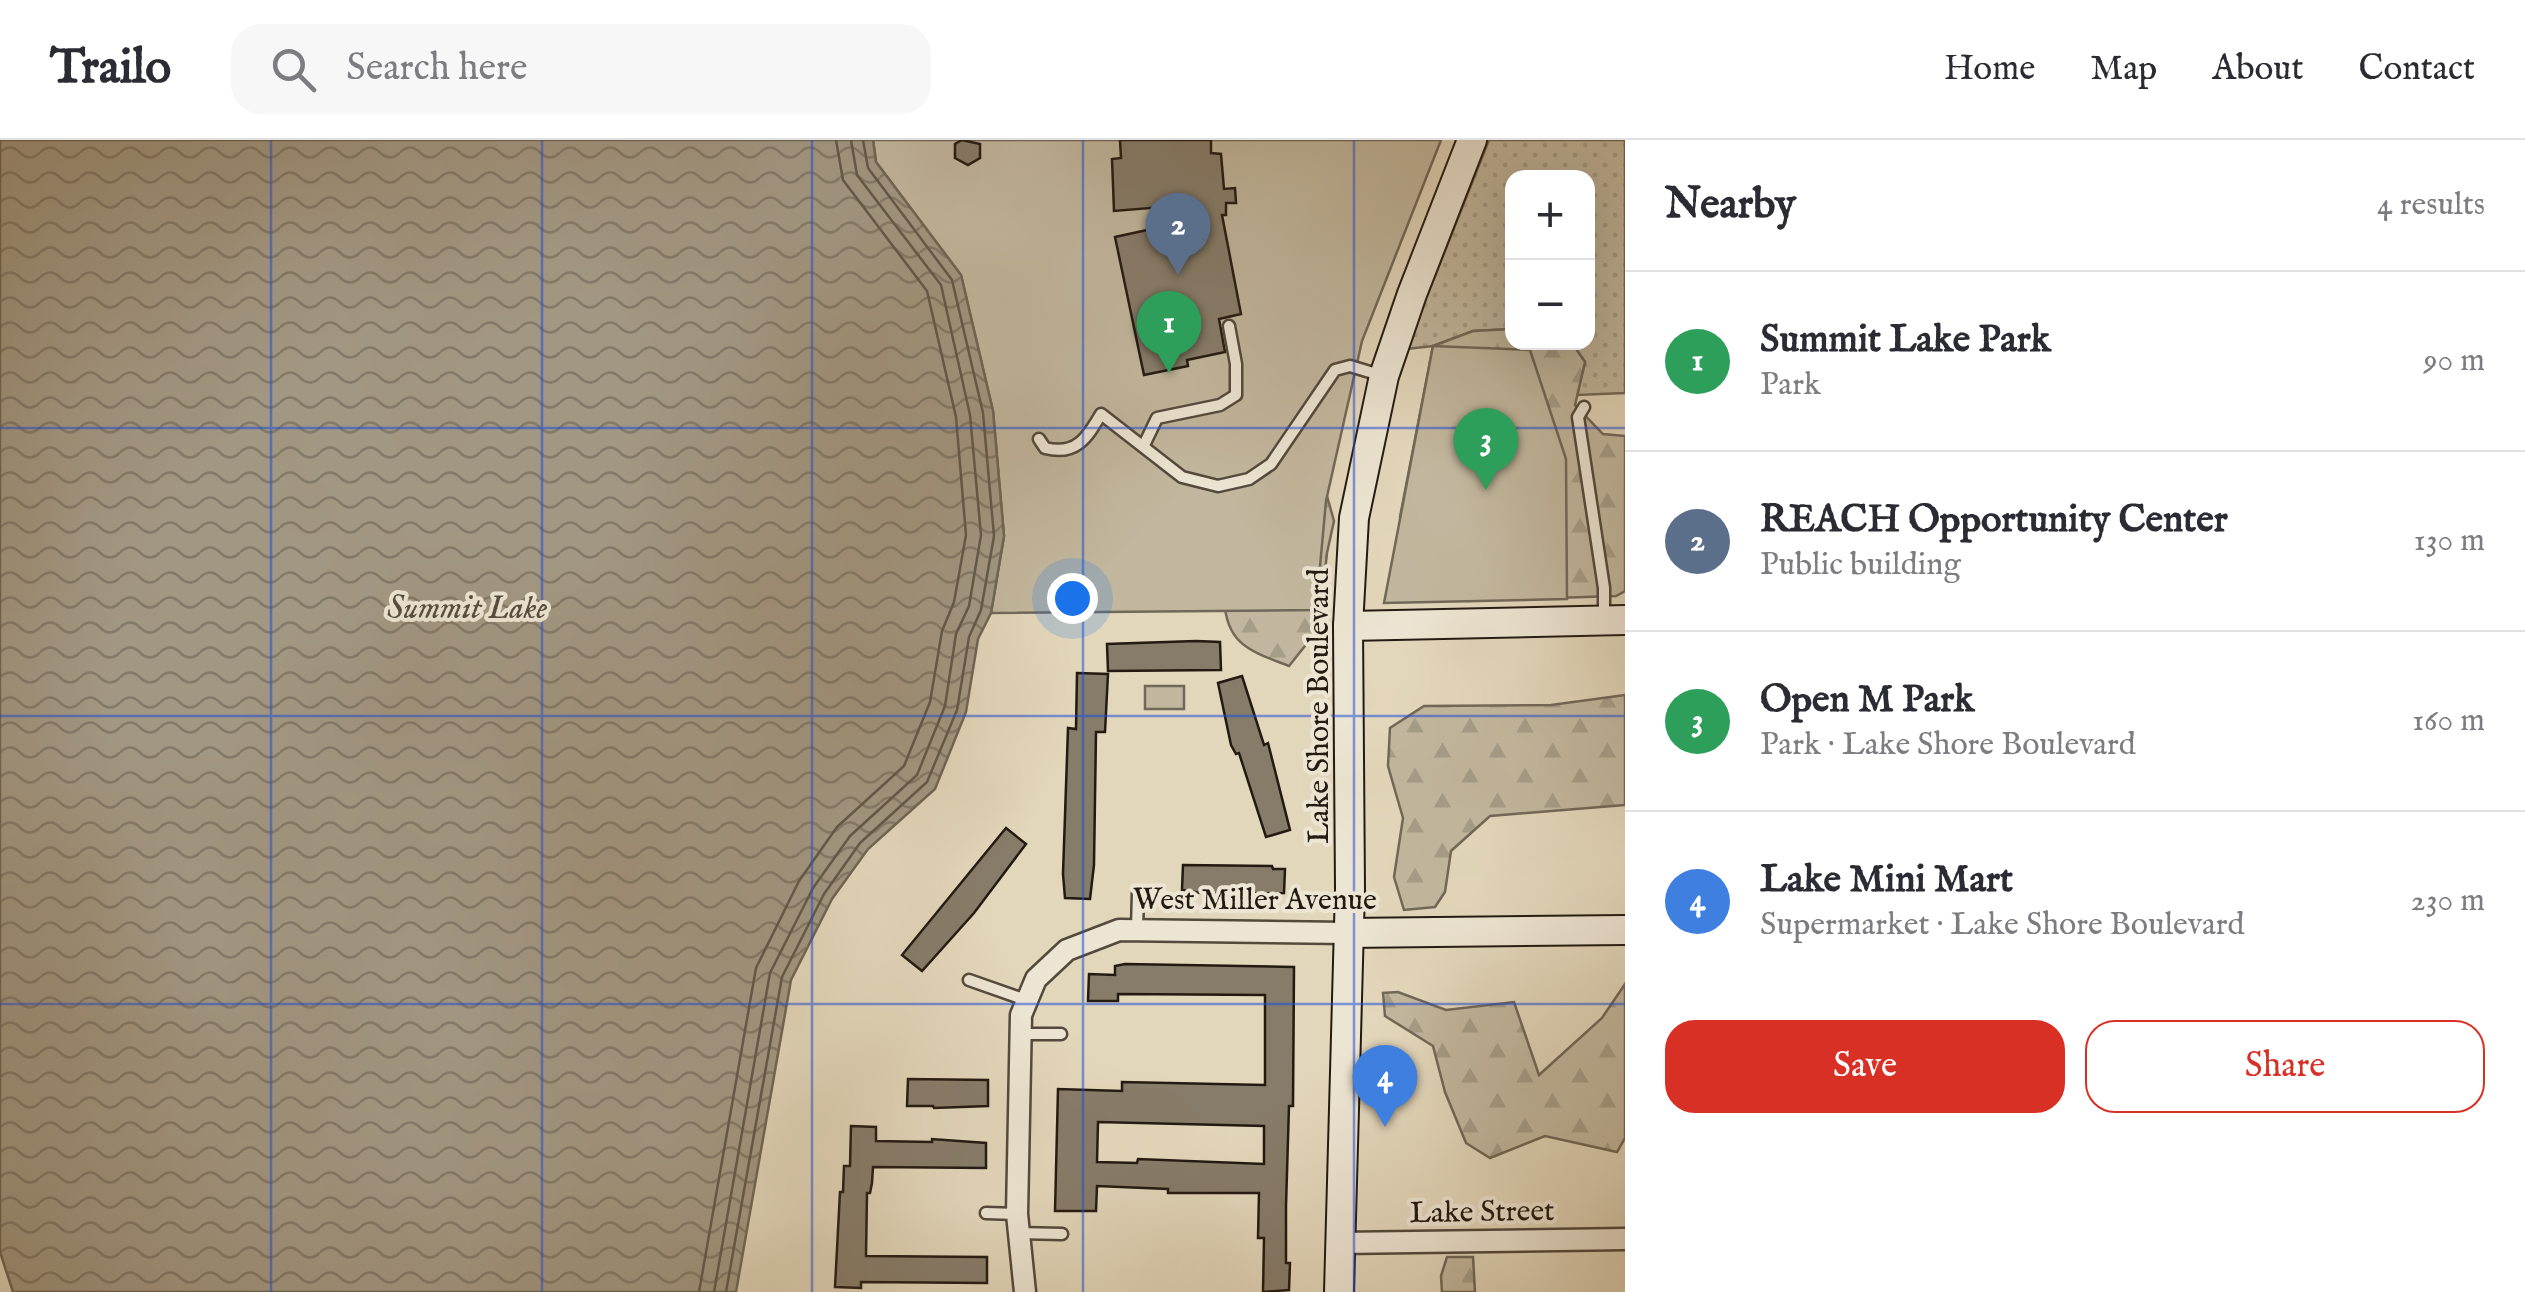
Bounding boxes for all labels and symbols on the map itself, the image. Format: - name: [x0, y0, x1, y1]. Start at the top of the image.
- pin: 2: [1146, 192, 1210, 275]
- pin: 1: [1136, 290, 1202, 373]
- pin: 3: [1454, 408, 1518, 490]
- street label: Lake Shore Boulevard: [1301, 567, 1339, 844]
- your location: [1047, 573, 1098, 624]
- water label: Summit Lake: [387, 589, 547, 630]
- street label: West Miller Avenue: [1133, 882, 1377, 920]
- pin: 4: [1352, 1044, 1418, 1127]
- street label: Lake Street: [1409, 1193, 1555, 1233]

